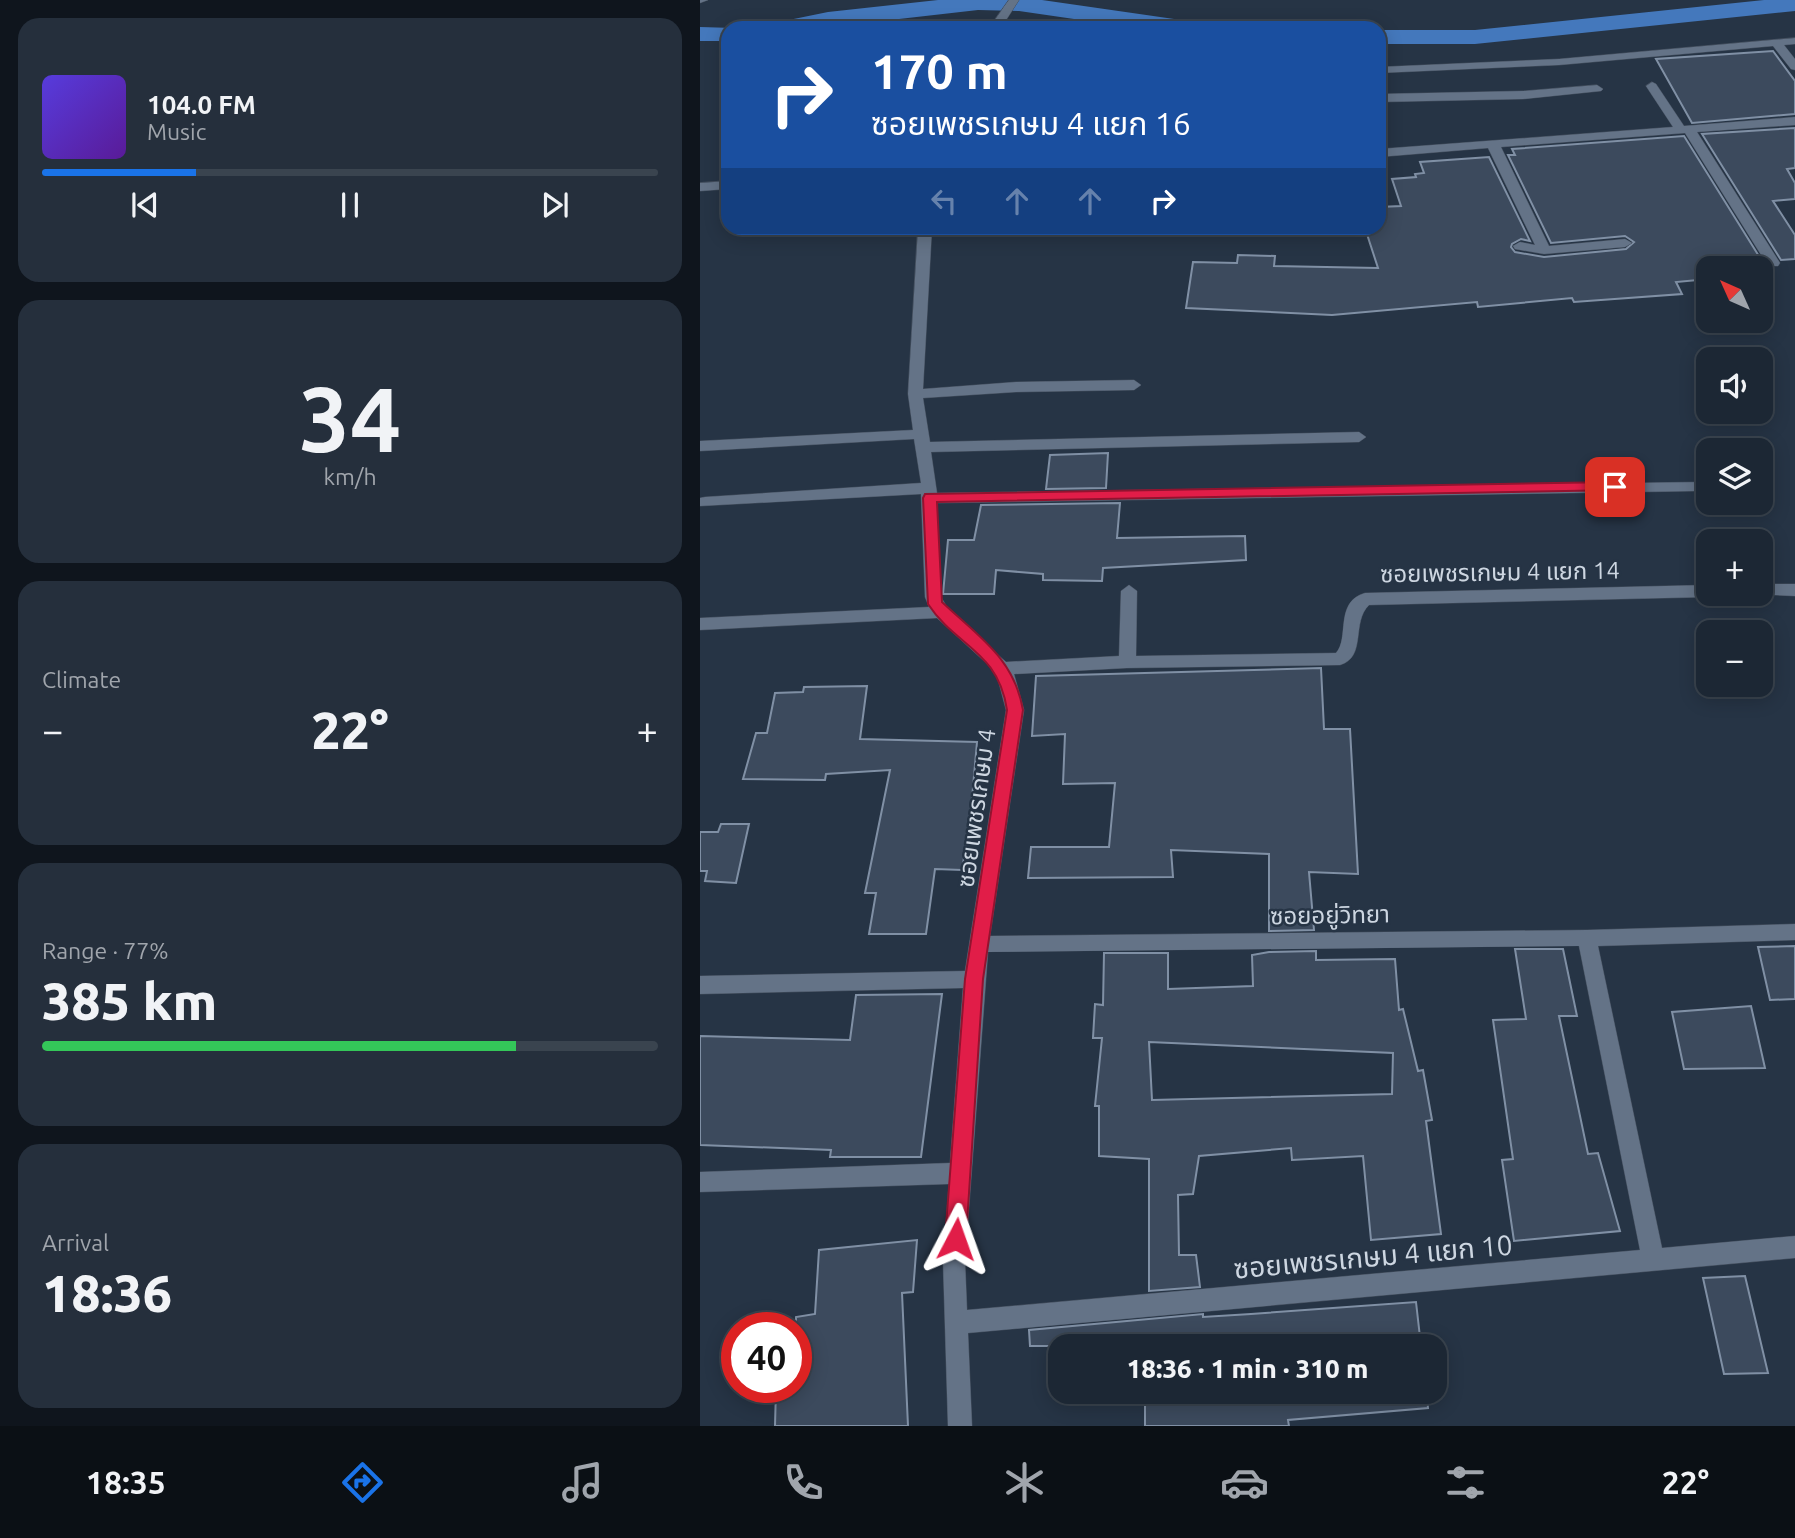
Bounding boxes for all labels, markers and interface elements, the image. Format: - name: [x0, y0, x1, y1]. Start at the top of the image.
- text: 170 m: [871, 43, 1008, 98]
- icon: right: [756, 49, 847, 140]
- text: 104.0 FM: [147, 90, 256, 119]
- text: ซอยเพชรเกษม 4 แยก 16: [871, 105, 1191, 141]
- text: Music: [147, 119, 206, 144]
- icon: left: [925, 182, 963, 220]
- icon: ahead: [998, 182, 1036, 220]
- icon: ahead: [1071, 182, 1109, 220]
- icon: right: [1144, 182, 1182, 220]
- icon: previous: [126, 186, 164, 224]
- icon: pause: [331, 186, 369, 224]
- icon: next: [536, 186, 574, 224]
- north arrow: [1696, 256, 1773, 332]
- map controls: [1696, 256, 1773, 697]
- button: sound: [1696, 347, 1773, 424]
- text: 34: [299, 367, 401, 469]
- button: layers: [1696, 438, 1773, 515]
- pin: [1585, 457, 1645, 517]
- text: km/h: [323, 464, 377, 489]
- icon: arrive: [1596, 468, 1634, 506]
- button: +: [1696, 529, 1773, 606]
- street label: ซอยเพชรเกษม 4 แยก 14: [1380, 556, 1620, 588]
- button: −: [1696, 620, 1773, 697]
- text: Climate: [42, 667, 121, 692]
- text: 22°: [311, 701, 389, 759]
- text: −: [42, 709, 63, 751]
- text: +: [637, 709, 658, 751]
- street label: ซอยเพชรเกษม 4: [951, 727, 1001, 889]
- street label: ซอยอยู่วิทยา: [1270, 900, 1390, 932]
- text: Range · 77%: [42, 938, 169, 963]
- text: 385 km: [42, 972, 217, 1030]
- position arrow: [919, 1202, 993, 1276]
- street label: ซอยเพชรเกษม 4 แยก 10: [1232, 1228, 1514, 1284]
- text: Arrival: [42, 1230, 109, 1255]
- text: 18:36: [42, 1264, 172, 1322]
- speed limit sign: 40: [721, 1312, 812, 1403]
- text: 18:36 · 1 min · 310 m: [1127, 1354, 1368, 1383]
- icon: directions: [338, 1458, 387, 1507]
- icon: music: [558, 1458, 607, 1507]
- icon: phone: [779, 1458, 828, 1507]
- icon: climate: [1000, 1458, 1049, 1507]
- icon: car: [1220, 1458, 1269, 1507]
- icon: filters: [1441, 1458, 1490, 1507]
- text: 18:35: [86, 1464, 166, 1500]
- text: 22°: [1662, 1464, 1709, 1500]

